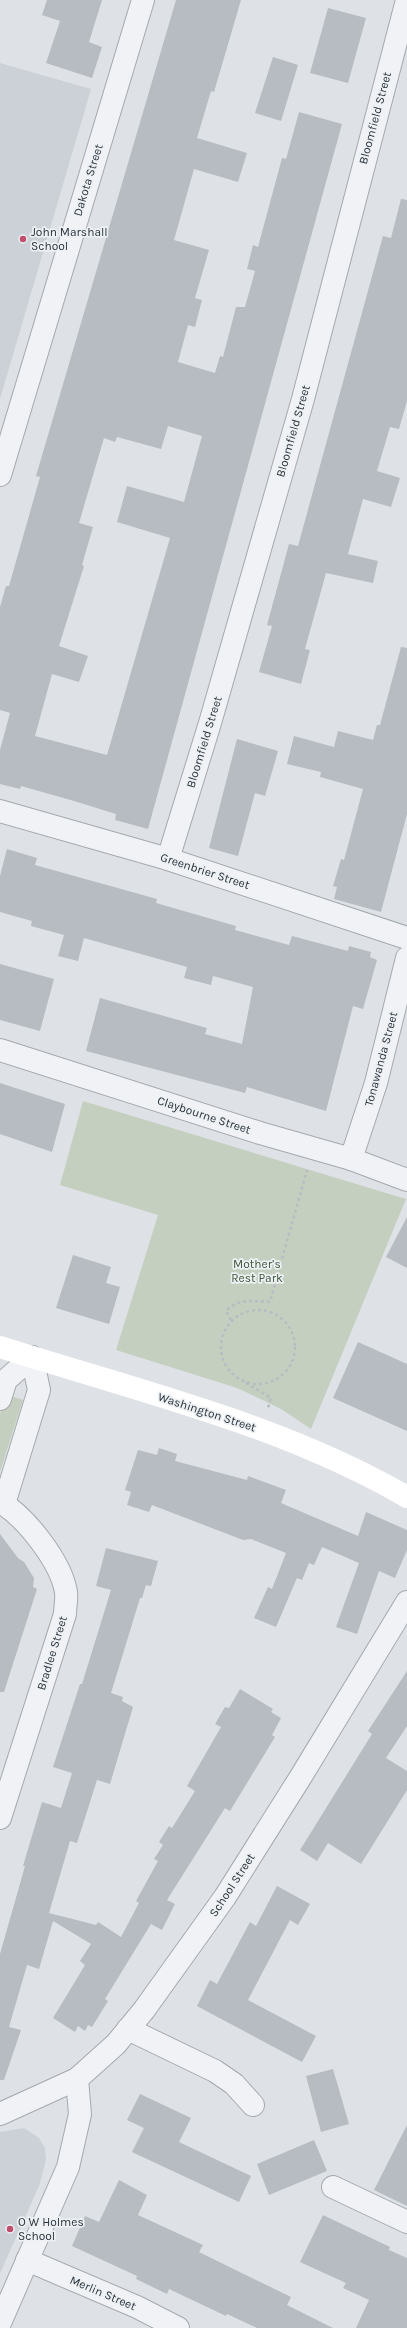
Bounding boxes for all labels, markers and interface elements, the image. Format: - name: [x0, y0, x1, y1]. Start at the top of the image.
- street label: Bloomfield Street: [356, 70, 394, 166]
- street label: Dakota Street: [70, 142, 106, 218]
- place label: John Marshall School: [31, 225, 108, 253]
- marker: John Marshall School: [18, 234, 28, 244]
- street label: Bloomfield Street: [273, 383, 313, 479]
- street label: Bloomfield Street: [183, 694, 225, 790]
- street label: Greenbrier Street: [159, 850, 252, 892]
- street label: Tonawanda Street: [362, 1010, 401, 1108]
- street label: Claybourne Street: [156, 1093, 253, 1137]
- park label: Mother’s Rest Park: [231, 1257, 283, 1285]
- street label: Washington Street: [156, 1390, 258, 1435]
- street label: Bradlee Street: [34, 1614, 70, 1692]
- street label: School Street: [206, 1850, 258, 1919]
- place label: O W Holmes School: [18, 2215, 84, 2243]
- marker: O W Holmes School: [5, 2224, 15, 2234]
- street label: Merlin Street: [68, 2273, 139, 2313]

